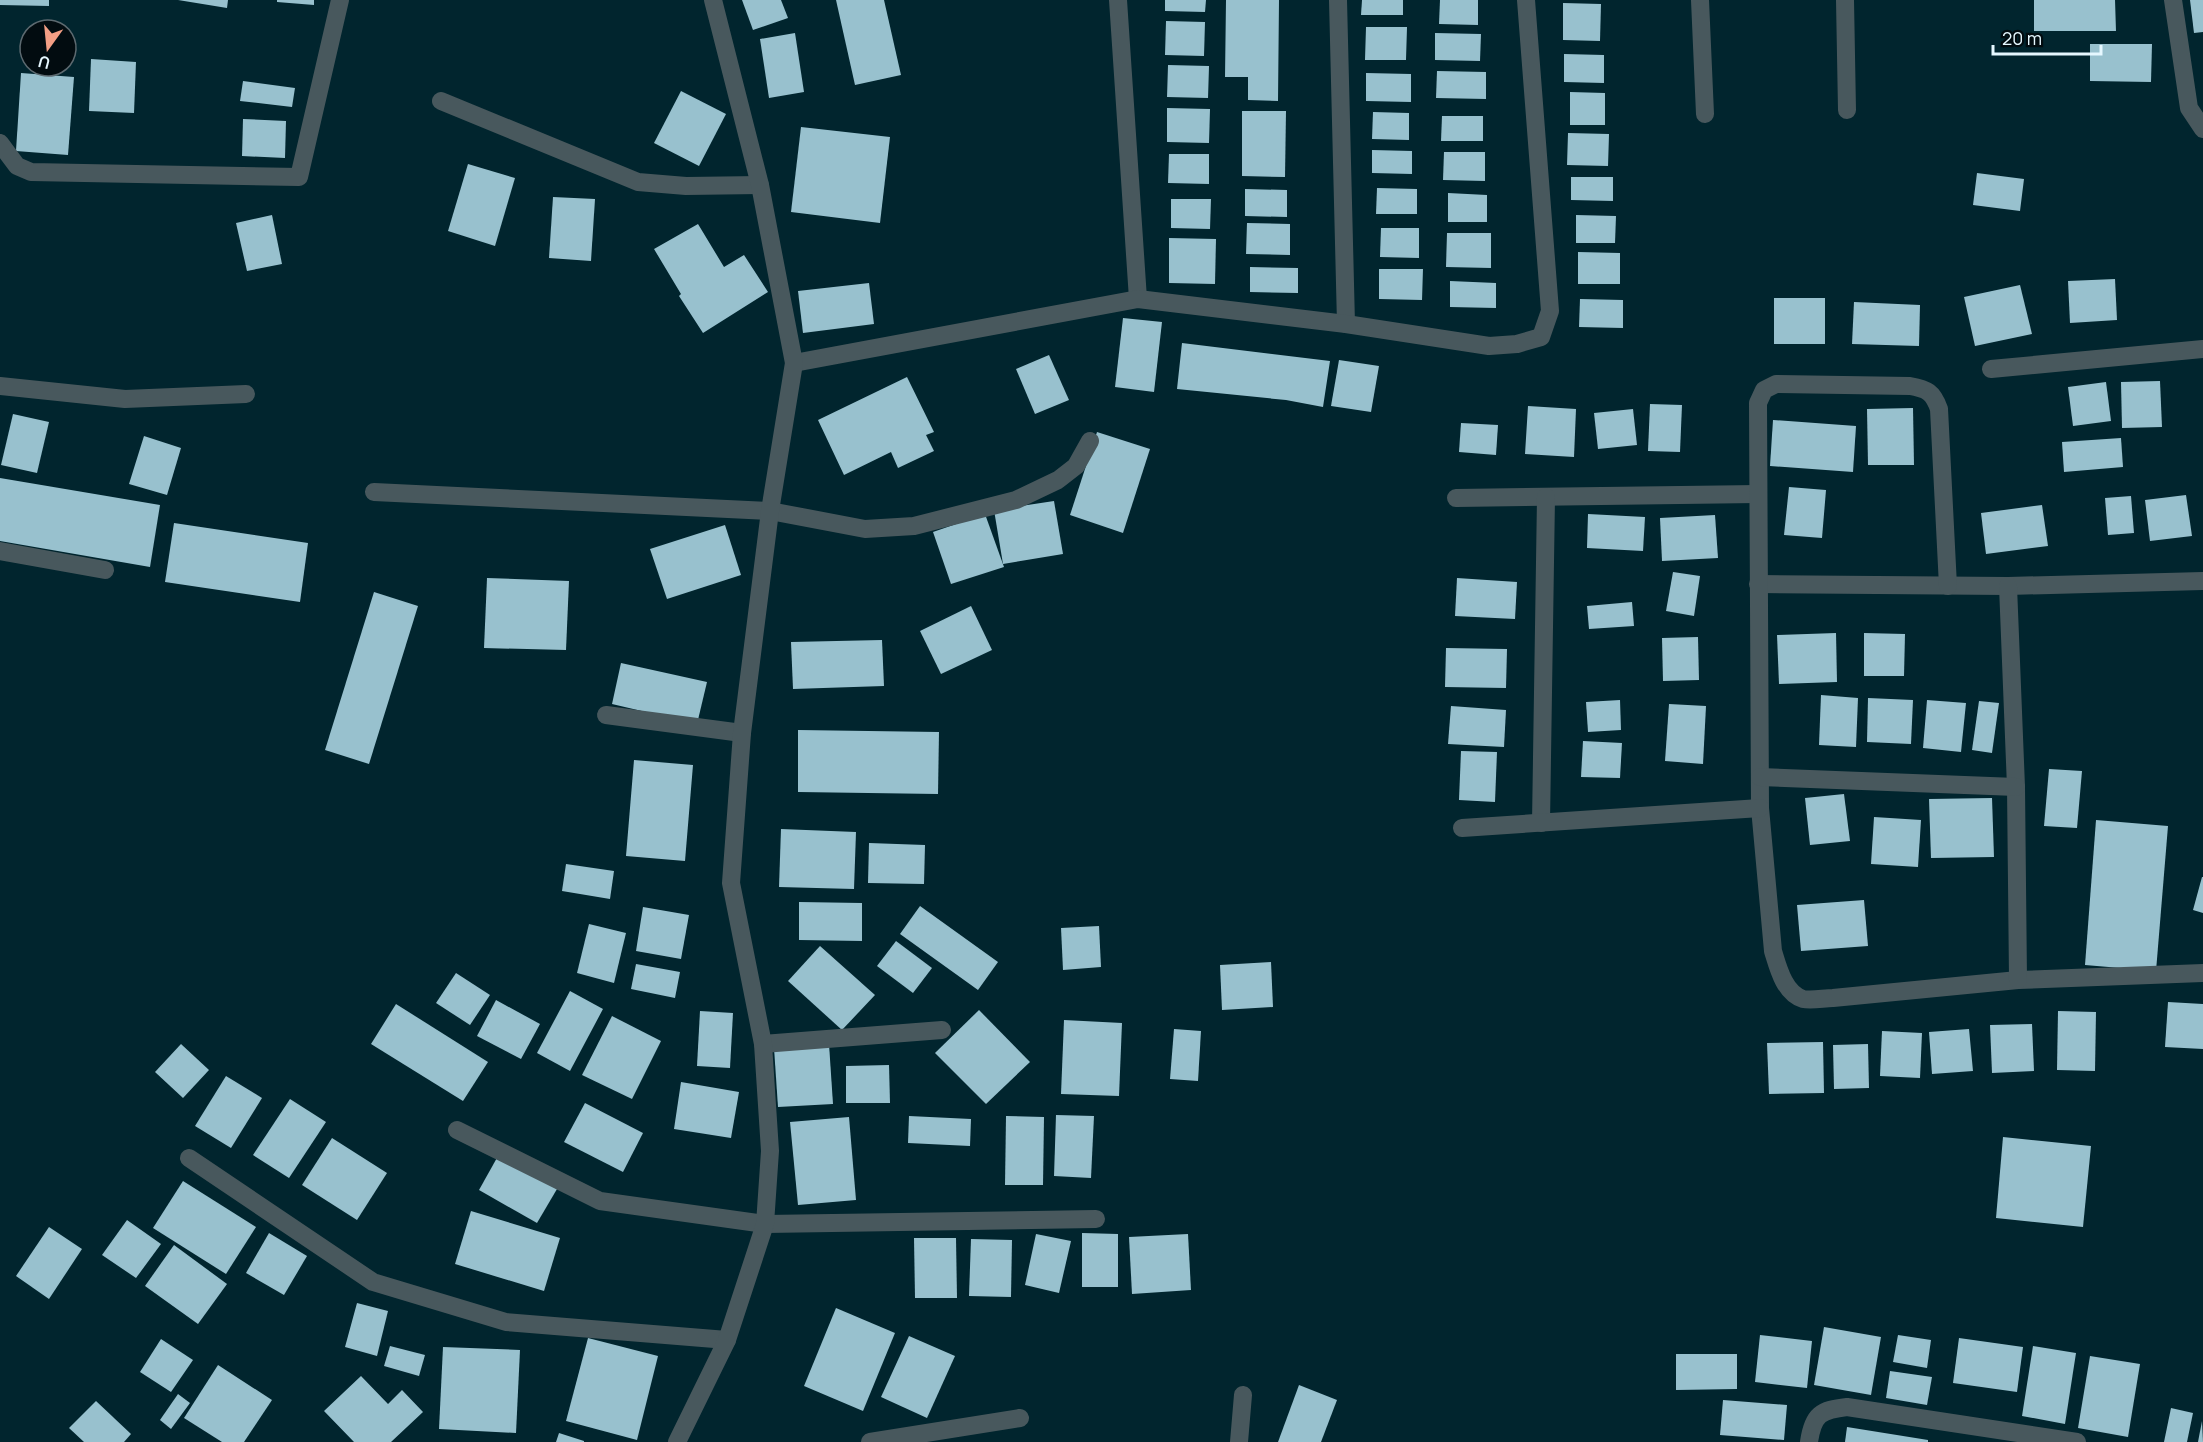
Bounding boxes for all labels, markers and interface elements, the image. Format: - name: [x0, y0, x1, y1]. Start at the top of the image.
- north arrow: [18, 18, 78, 78]
- scale bar: [1993, 18, 2101, 56]
- text: 20 m: [2002, 26, 2042, 50]
- text: U: [36, 50, 53, 75]

